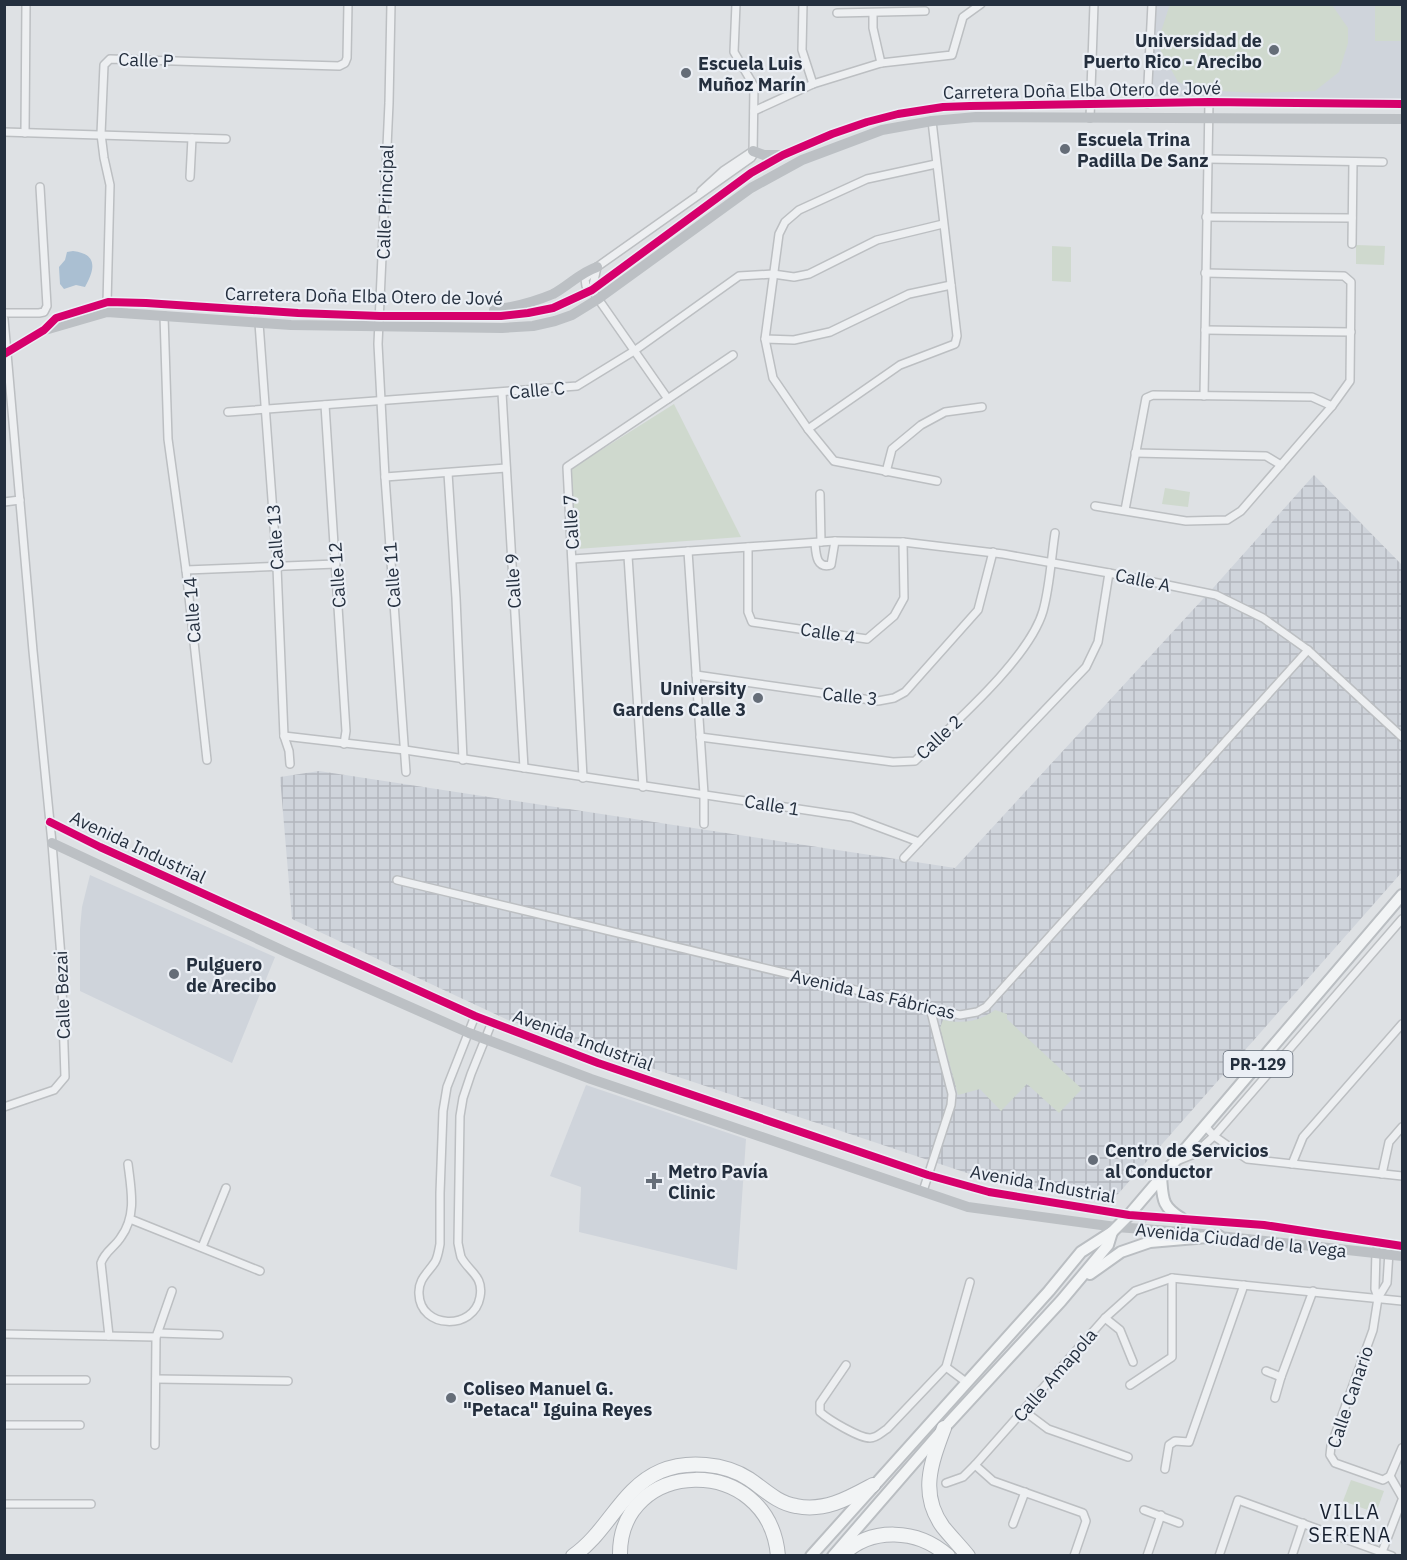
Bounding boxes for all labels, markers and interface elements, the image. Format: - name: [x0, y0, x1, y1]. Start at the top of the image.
- place label: Universidad de Puerto Rico - Arecibo: [1083, 29, 1262, 73]
- marker: Universidad de Puerto Rico - Arecibo: [1267, 43, 1281, 57]
- street label: Calle P: [118, 48, 174, 72]
- place label: Escuela Luis Muñoz Marín: [698, 52, 806, 96]
- marker: Escuela Luis Muñoz Marín: [679, 66, 693, 80]
- street label: Carretera Doña Elba Otero de Jové: [943, 76, 1221, 104]
- place label: Escuela Trina Padilla De Sanz: [1077, 128, 1209, 172]
- marker: Escuela Trina Padilla De Sanz: [1058, 142, 1072, 156]
- street label: Calle Principal: [371, 144, 399, 260]
- street label: Carretera Doña Elba Otero de Jové: [225, 282, 503, 310]
- street label: Calle C: [508, 376, 566, 404]
- street label: Calle 7: [558, 494, 584, 550]
- street label: Calle 13: [261, 503, 289, 571]
- street label: Calle 12: [323, 541, 351, 609]
- street label: Calle 11: [378, 541, 406, 609]
- street label: Calle 9: [500, 553, 526, 609]
- street label: Calle A: [1113, 563, 1173, 597]
- street label: Calle 14: [178, 576, 206, 644]
- street label: Calle 4: [799, 617, 857, 649]
- place label: University Gardens Calle 3: [613, 677, 746, 721]
- street label: Calle 3: [821, 682, 879, 710]
- marker: University Gardens Calle 3: [751, 691, 765, 705]
- street label: Calle 2: [911, 710, 967, 764]
- street label: Calle 1: [743, 789, 801, 821]
- street label: Avenida Industrial: [66, 805, 210, 889]
- street label: Calle Bezai: [49, 950, 75, 1040]
- place label: Pulguero de Arecibo: [186, 953, 277, 997]
- street label: Avenida Las Fábricas: [788, 964, 958, 1024]
- marker: Pulguero de Arecibo: [167, 967, 181, 981]
- street label: Avenida Industrial: [510, 1004, 656, 1076]
- road number: PR-129: [1224, 1051, 1292, 1077]
- place label: Centro de Servicios al Conductor: [1105, 1139, 1269, 1183]
- marker: Centro de Servicios al Conductor: [1086, 1153, 1100, 1167]
- place label: Metro Pavía Clinic: [668, 1160, 768, 1204]
- street label: Avenida Industrial: [968, 1160, 1118, 1208]
- marker: Metro Pavía Clinic: [645, 1172, 663, 1190]
- street label: Avenida Ciudad de la Vega: [1134, 1217, 1348, 1263]
- street label: Calle Amapola: [1008, 1323, 1102, 1427]
- street label: Calle Canario: [1322, 1343, 1378, 1451]
- place label: Coliseo Manuel G. "Petaca" Iguina Reyes: [463, 1377, 652, 1421]
- marker: Coliseo Manuel G. "Petaca" Iguina Reyes: [444, 1391, 458, 1405]
- district label: VILLA SERENA: [1308, 1498, 1392, 1548]

